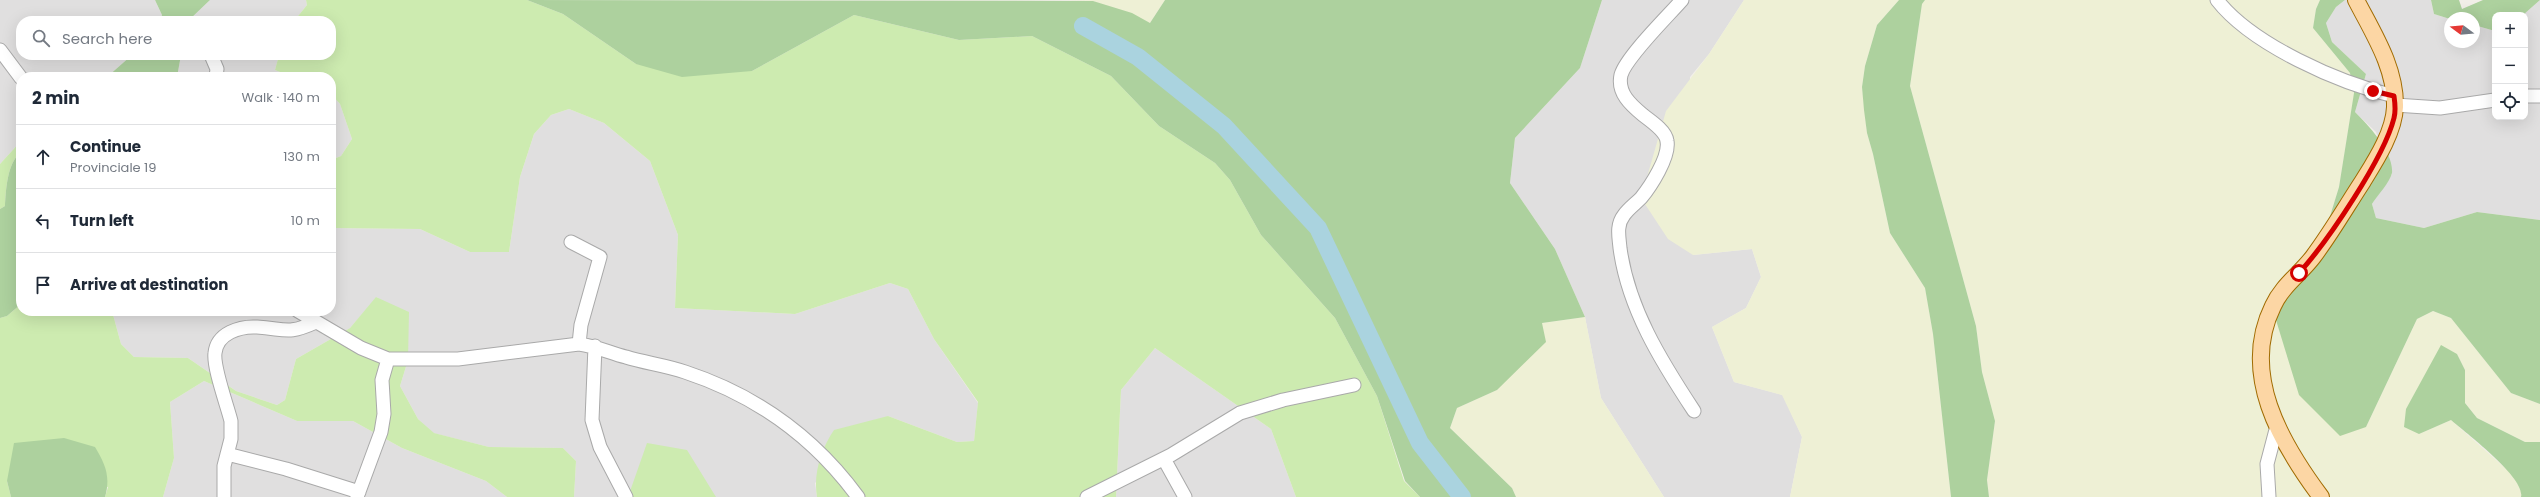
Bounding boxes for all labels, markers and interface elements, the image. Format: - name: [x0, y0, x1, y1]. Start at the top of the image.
- north arrow: [2444, 12, 2480, 48]
- map controls: [2492, 12, 2528, 120]
- button: +: [2492, 12, 2528, 48]
- search box: [16, 16, 336, 60]
- icon: search: [30, 27, 52, 49]
- text: Search here: [62, 28, 152, 49]
- button: −: [2492, 48, 2528, 84]
- route end: [2364, 82, 2382, 100]
- button: locate: [2492, 84, 2528, 120]
- text: 2 min: [32, 86, 80, 110]
- text: Walk · 140 m: [242, 88, 320, 107]
- text: Continue: [70, 136, 141, 157]
- icon: ahead: [32, 146, 54, 168]
- text: 130 m: [283, 147, 320, 166]
- text: Provinciale 19: [70, 158, 156, 177]
- icon: left: [32, 210, 54, 232]
- text: Turn left: [70, 210, 134, 231]
- text: 10 m: [291, 211, 320, 230]
- route start: [2290, 264, 2308, 282]
- icon: arrive: [32, 274, 54, 296]
- text: Arrive at destination: [70, 274, 228, 295]

